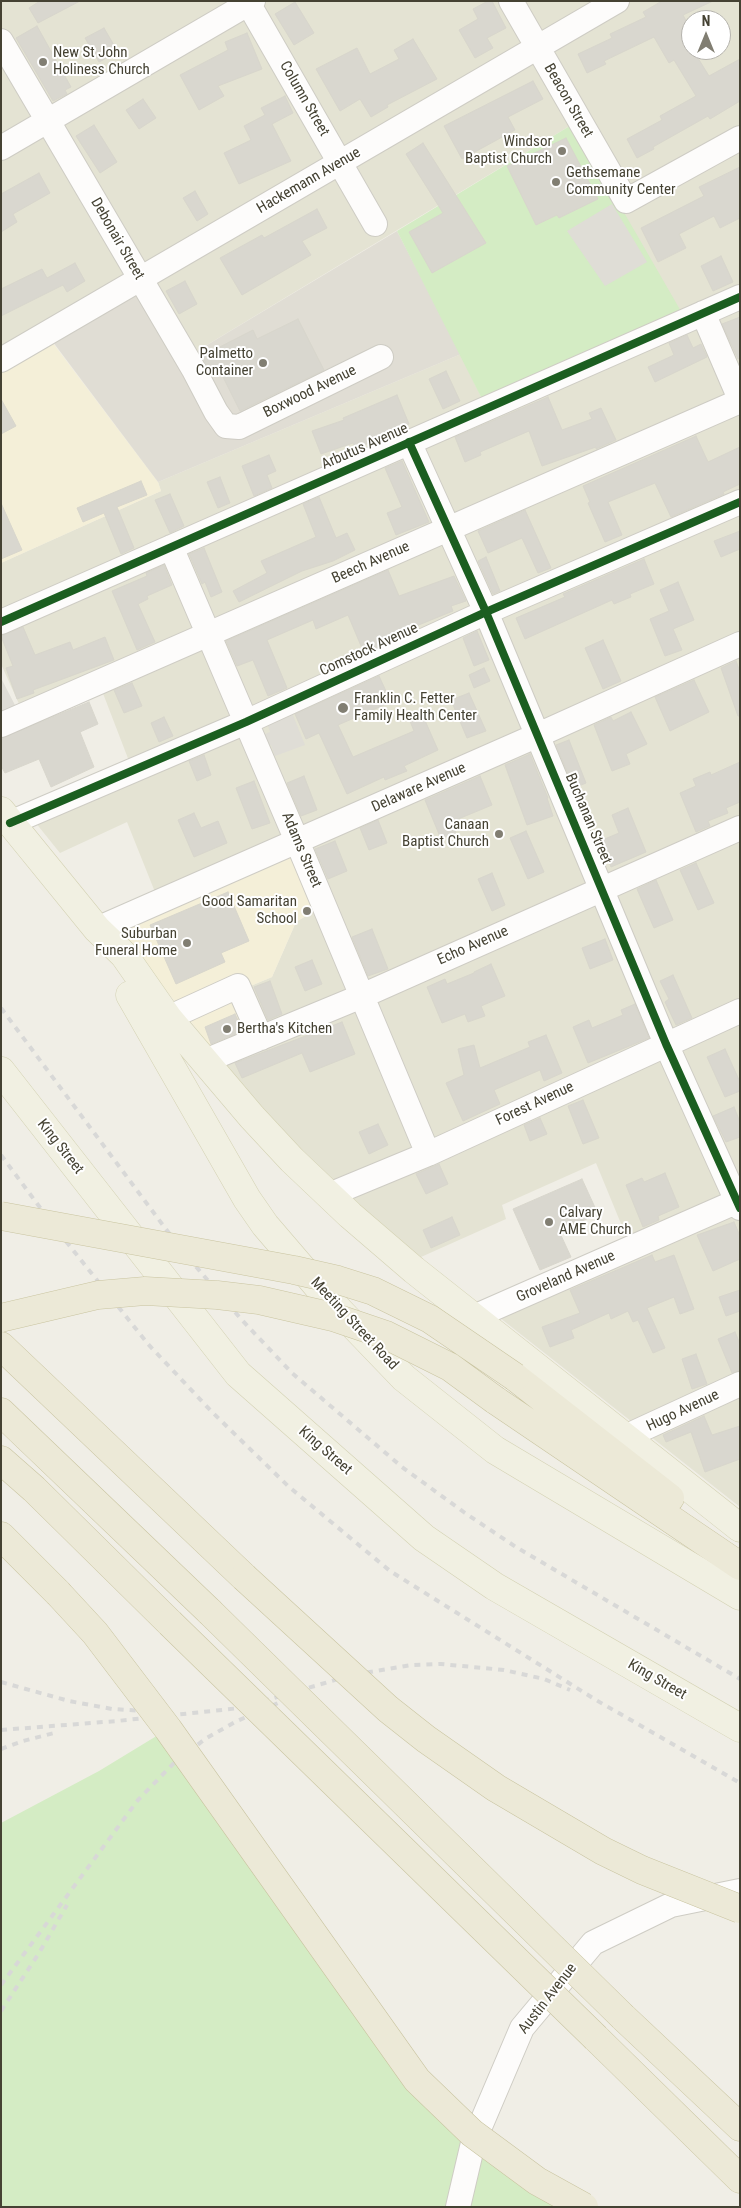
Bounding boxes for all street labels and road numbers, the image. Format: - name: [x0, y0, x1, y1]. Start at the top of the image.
- street label: Column Street: [275, 58, 333, 140]
- street label: Beacon Street: [540, 61, 596, 141]
- street label: Hackemann Avenue: [254, 144, 364, 218]
- street label: Debonair Street: [86, 195, 148, 283]
- street label: Boxwood Avenue: [261, 362, 359, 422]
- street label: Arbutus Avenue: [319, 420, 411, 474]
- street label: Beech Avenue: [329, 538, 413, 588]
- street label: Comstock Avenue: [317, 619, 421, 681]
- street label: Delaware Avenue: [369, 759, 469, 817]
- street label: Buchanan Street: [561, 771, 615, 867]
- street label: Adams Street: [277, 810, 325, 890]
- street label: Echo Avenue: [435, 922, 511, 970]
- street label: Forest Avenue: [493, 1078, 577, 1130]
- street label: King Street: [33, 1116, 87, 1178]
- street label: Groveland Avenue: [514, 1247, 618, 1307]
- street label: Meeting Street Road: [306, 1274, 402, 1374]
- street label: Hugo Avenue: [644, 1386, 722, 1436]
- street label: King Street: [295, 1423, 355, 1479]
- street label: King Street: [624, 1656, 690, 1704]
- street label: Austin Avenue: [515, 1960, 581, 2038]

